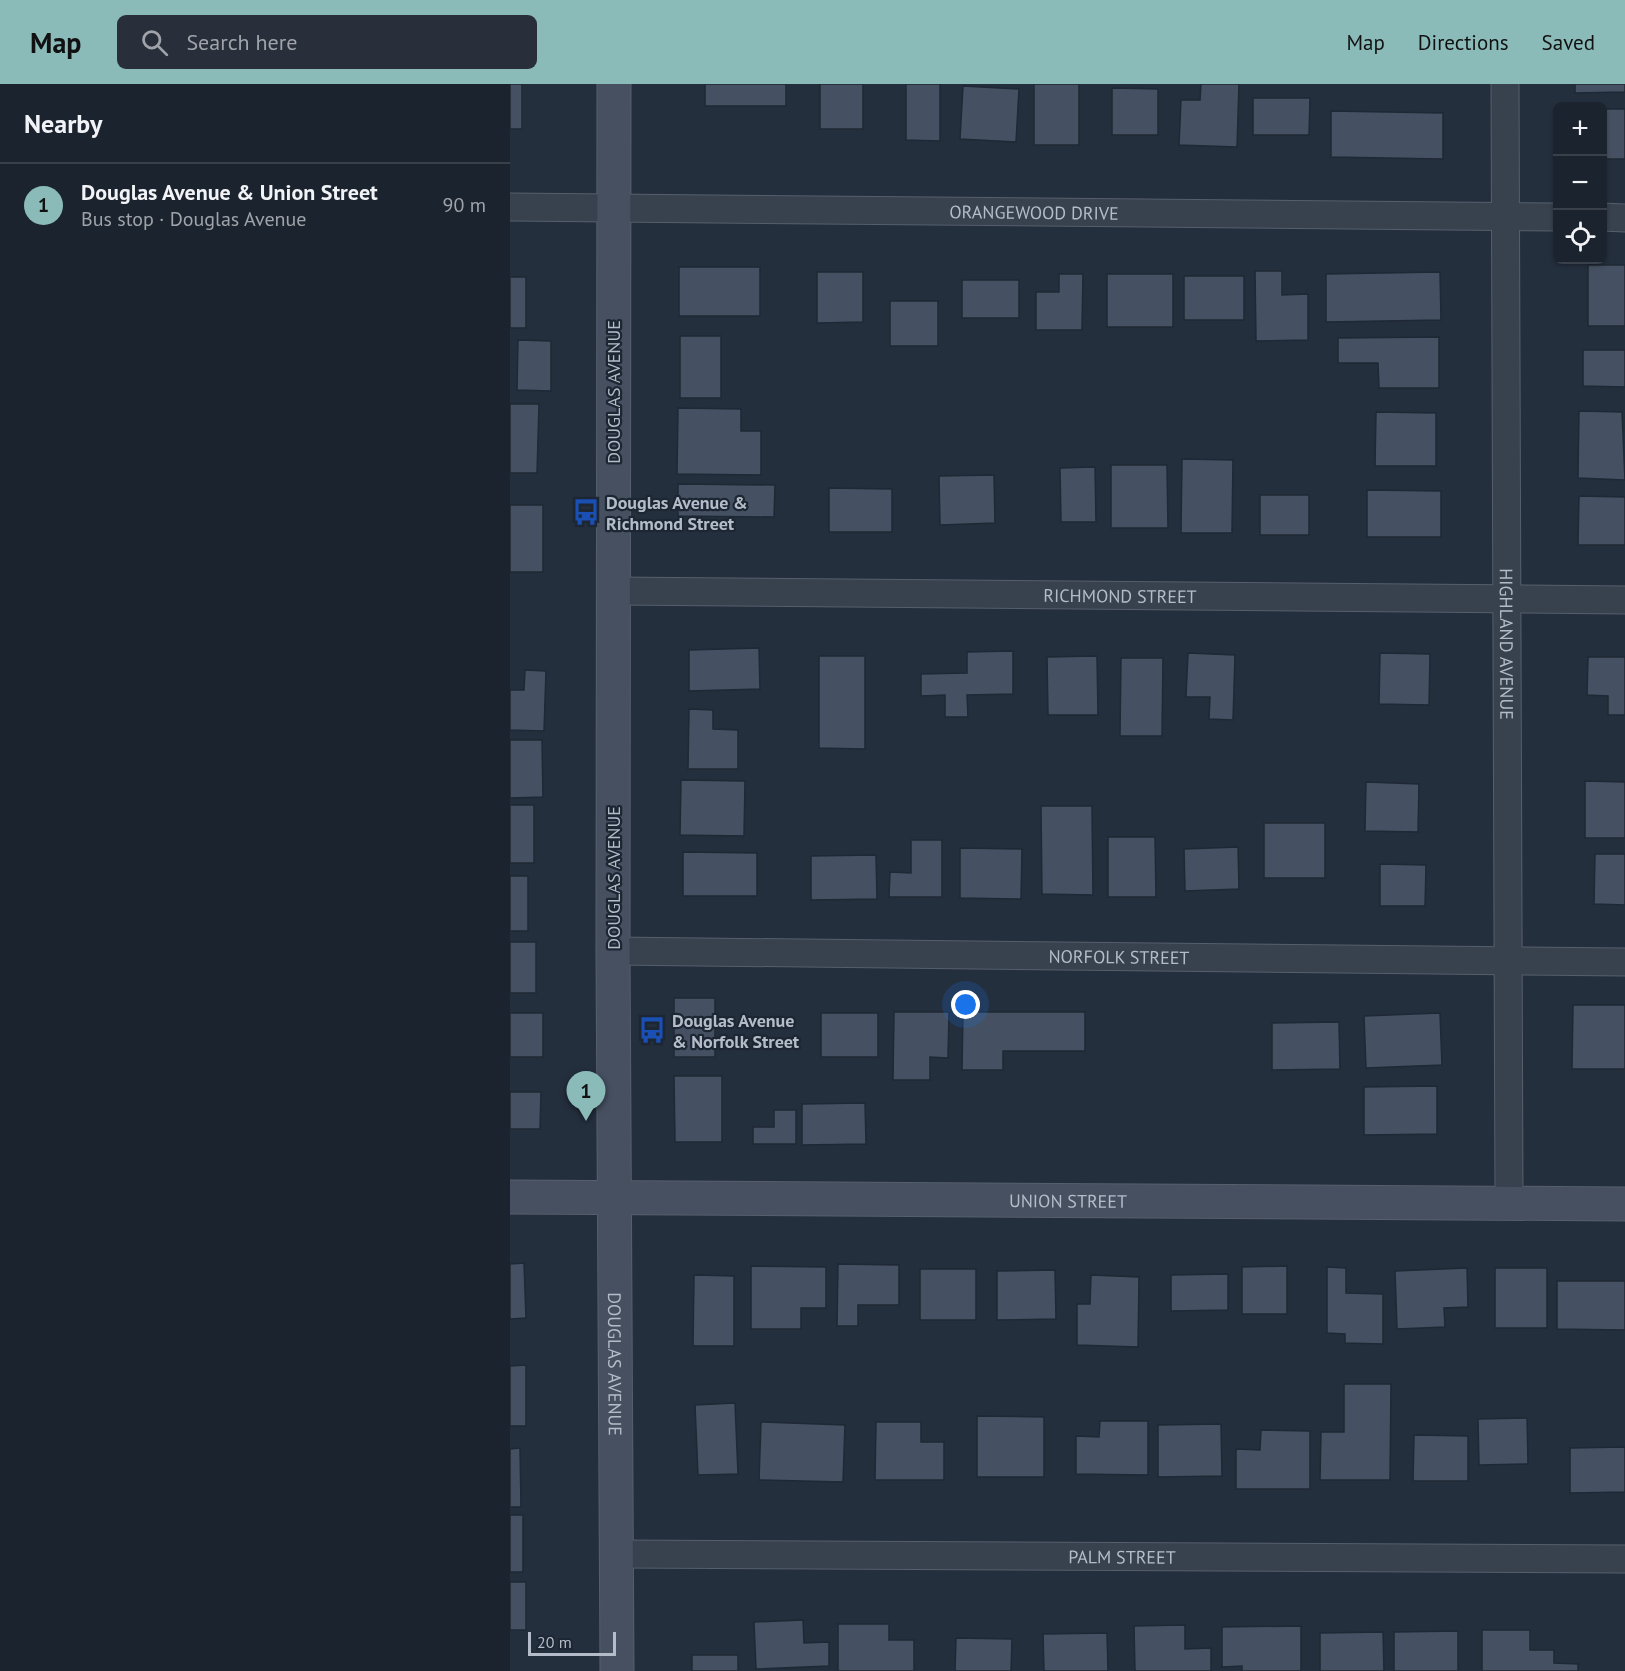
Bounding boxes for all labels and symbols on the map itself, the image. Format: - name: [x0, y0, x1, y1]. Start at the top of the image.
- street label: ORANGEWOOD DRIVE: [949, 200, 1119, 224]
- street label: DOUGLAS AVENUE: [602, 320, 625, 464]
- place label: Douglas Avenue & Richmond Street: [606, 491, 748, 535]
- bus stop icon: Douglas Avenue & Richmond Street: [571, 497, 601, 527]
- street label: HIGHLAND AVENUE: [1495, 568, 1519, 720]
- street label: RICHMOND STREET: [1043, 583, 1197, 608]
- street label: DOUGLAS AVENUE: [602, 806, 625, 950]
- street label: NORFOLK STREET: [1048, 944, 1190, 969]
- your location: [951, 990, 980, 1019]
- place label: Douglas Avenue & Norfolk Street: [672, 1009, 800, 1053]
- bus stop icon: Douglas Avenue & Norfolk Street: [637, 1015, 667, 1045]
- pin: 1: [566, 1072, 606, 1121]
- street label: UNION STREET: [1009, 1189, 1127, 1212]
- street label: DOUGLAS AVENUE: [603, 1292, 627, 1436]
- street label: PALM STREET: [1068, 1545, 1176, 1568]
- scale bar: [528, 1629, 616, 1656]

